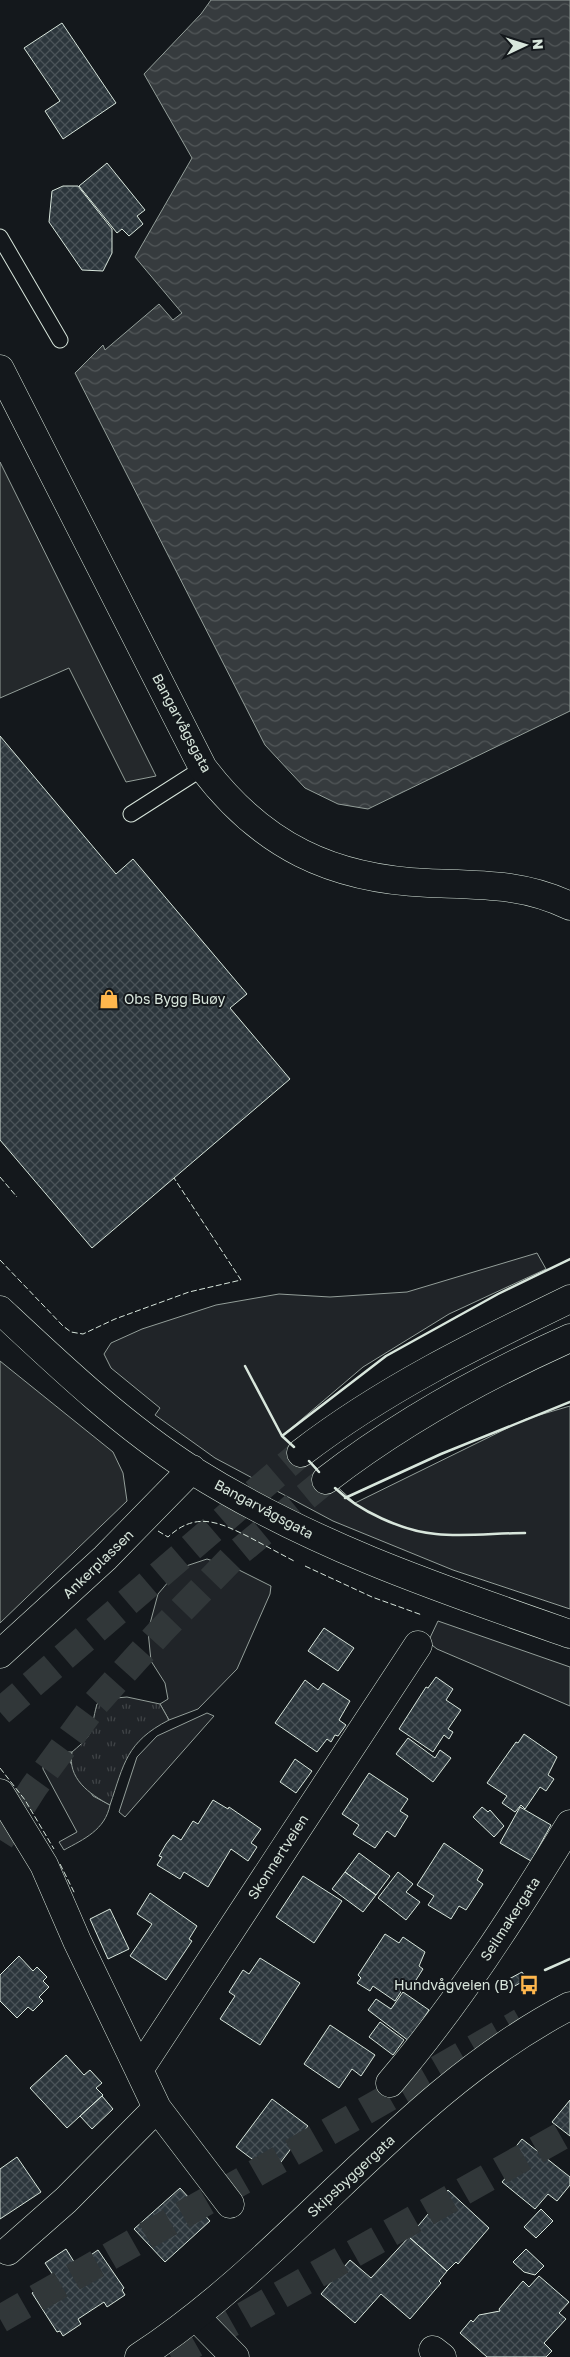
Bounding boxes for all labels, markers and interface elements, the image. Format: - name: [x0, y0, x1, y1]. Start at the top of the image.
- north arrow: [500, 20, 550, 70]
- text: N: [530, 38, 547, 50]
- street label: Bangarvågsgata: [149, 670, 216, 775]
- shop icon: Obs Bygg Buøy: [98, 988, 120, 1010]
- place label: Obs Bygg Buøy: [124, 990, 226, 1007]
- street label: Bangarvågsgata: [212, 1475, 317, 1542]
- street label: Ankerplassen: [59, 1526, 137, 1602]
- street label: Skonnertveien: [244, 1811, 311, 1903]
- street label: Seilmakergata: [476, 1874, 543, 1964]
- bus stop icon: Hundvågveien (B): [518, 1974, 540, 1996]
- place label: Hundvågveien (B): [394, 1976, 514, 1993]
- street label: Skipsbyggergata: [304, 2131, 398, 2220]

